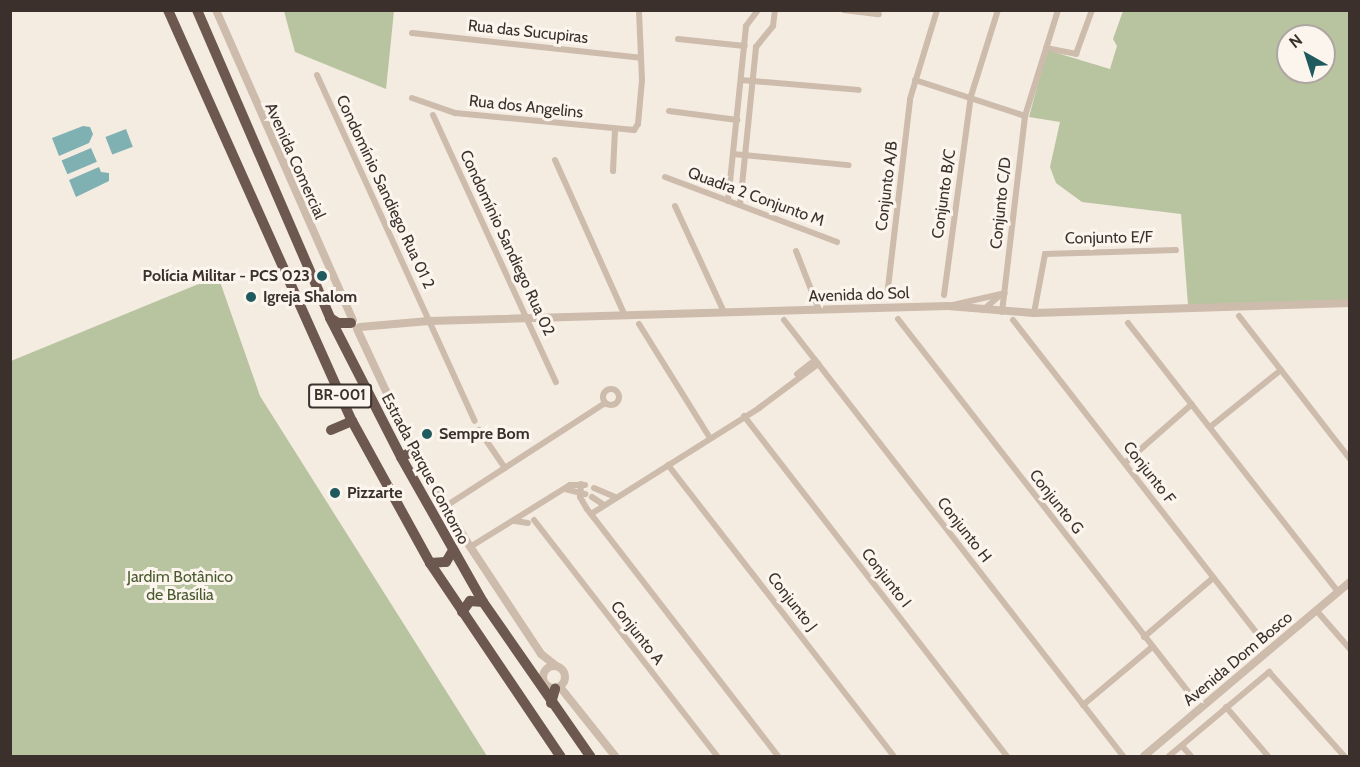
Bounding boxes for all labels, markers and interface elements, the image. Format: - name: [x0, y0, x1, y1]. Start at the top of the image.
- street label: Rua das Sucupiras: [467, 16, 589, 48]
- north arrow: [1276, 24, 1336, 84]
- text: N: [1285, 30, 1306, 52]
- street label: Rua dos Angelins: [468, 91, 584, 123]
- street label: Condomínio Sandiego Rua 01 2: [332, 92, 438, 292]
- street label: Avenida Comercial: [261, 100, 329, 222]
- street label: Conjunto A/B: [872, 140, 902, 232]
- street label: Condomínio Sandiego Rua 02: [455, 147, 559, 339]
- street label: Conjunto B/C: [928, 148, 960, 240]
- street label: Conjunto C/D: [987, 156, 1015, 250]
- street label: Quadra 2 Conjunto M: [685, 163, 827, 231]
- street label: Conjunto E/F: [1065, 228, 1153, 248]
- place label: Polícia Militar - PCS 023: [143, 266, 310, 286]
- marker: Polícia Militar - PCS 023: [315, 269, 329, 283]
- street label: Avenida do Sol: [808, 284, 910, 306]
- place label: Igreja Shalom: [263, 287, 357, 307]
- marker: Igreja Shalom: [244, 290, 258, 304]
- road number: BR-001: [307, 384, 373, 408]
- street label: Estrada Parque Contorno: [377, 390, 473, 548]
- place label: Sempre Bom: [439, 424, 530, 444]
- marker: Sempre Bom: [420, 427, 434, 441]
- street label: Conjunto F: [1119, 438, 1179, 508]
- street label: Conjunto G: [1025, 466, 1087, 538]
- place label: Pizzarte: [347, 483, 402, 503]
- marker: Pizzarte: [328, 486, 342, 500]
- street label: Conjunto H: [933, 494, 995, 566]
- street label: Conjunto I: [857, 545, 915, 611]
- park label: Jardim Botânico de Brasília: [127, 567, 233, 605]
- street label: Conjunto J: [763, 569, 821, 635]
- street label: Conjunto A: [606, 597, 668, 669]
- street label: Avenida Dom Bosco: [1180, 608, 1296, 710]

